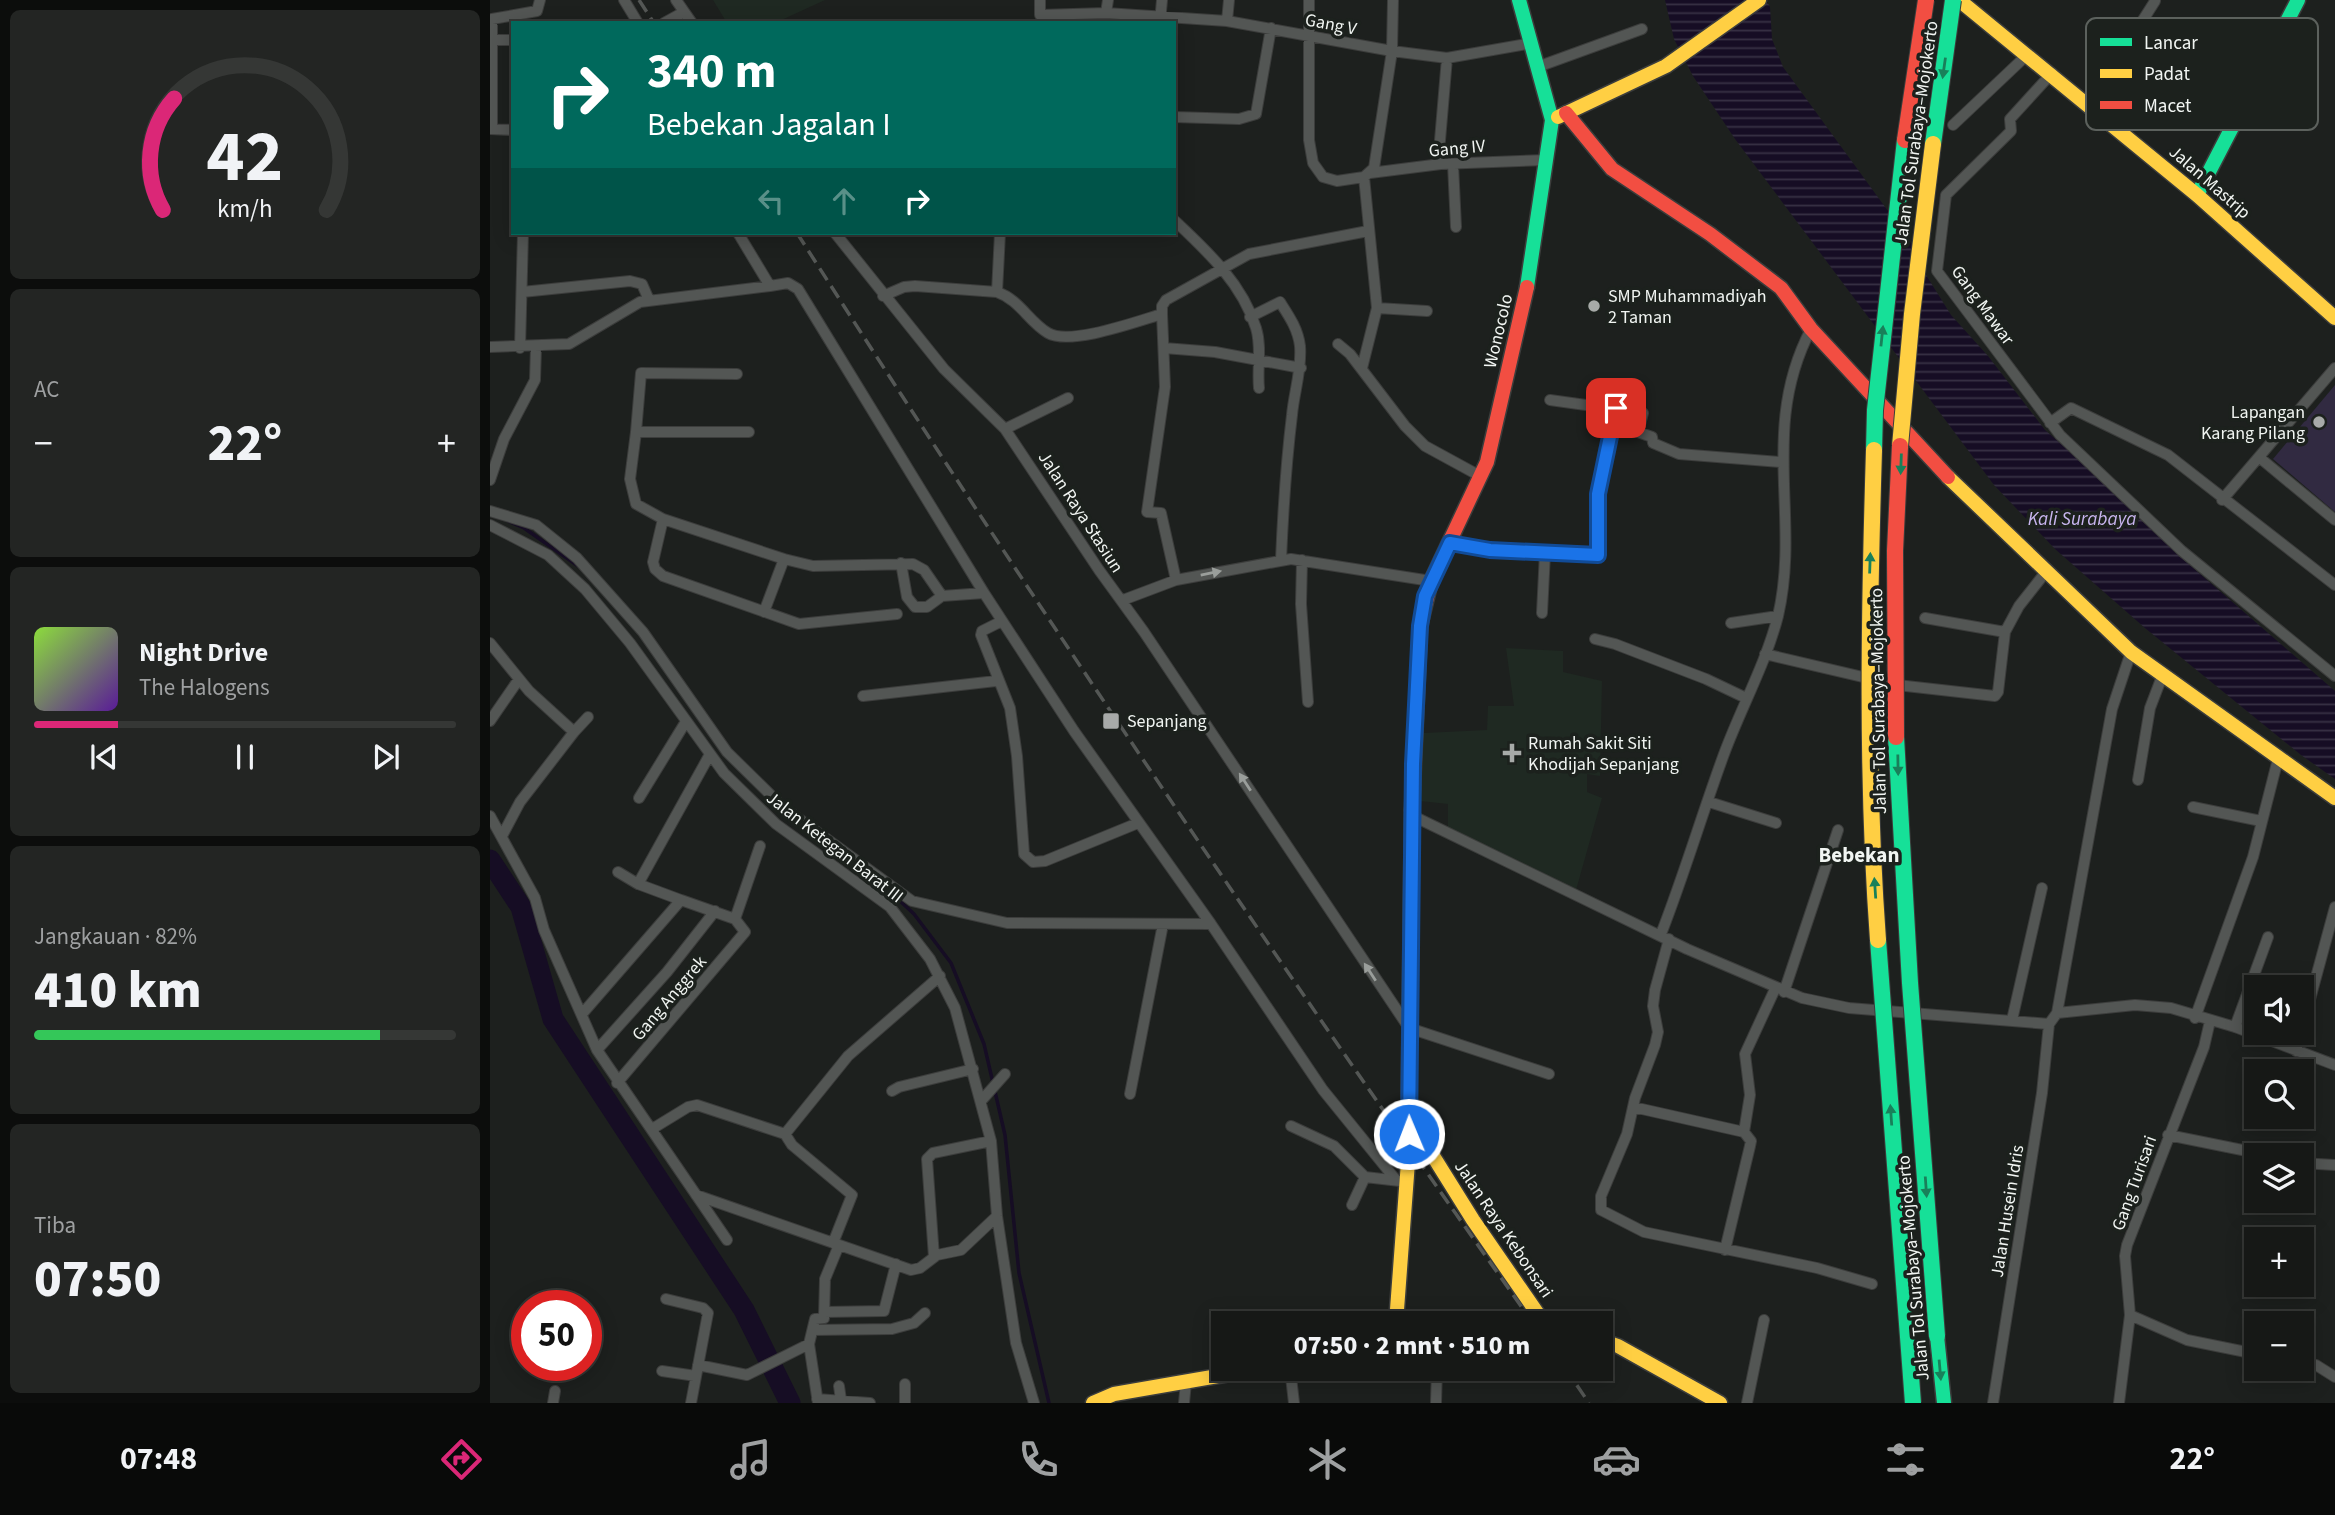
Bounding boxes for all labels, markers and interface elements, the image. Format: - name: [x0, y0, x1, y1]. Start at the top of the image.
- street label: Gang V: [1303, 7, 1360, 42]
- legend: [2086, 18, 2318, 130]
- street label: Jalan Tol Surabaya–Mojokerto: [1888, 19, 1945, 247]
- text: Lancar: [2144, 30, 2198, 57]
- text: 340 m: [647, 37, 776, 107]
- icon: right: [532, 49, 623, 140]
- one-way arrow: [1938, 57, 1949, 79]
- text: Padat: [2144, 61, 2190, 88]
- text: Macet: [2144, 93, 2192, 120]
- text: Bebekan Jagalan I: [647, 102, 891, 148]
- text: 42: [207, 106, 283, 210]
- street label: Gang IV: [1428, 134, 1487, 163]
- street label: Jalan Mastrip: [2163, 140, 2256, 225]
- icon: left: [752, 182, 790, 220]
- icon: ahead: [825, 182, 863, 220]
- icon: right: [898, 182, 936, 220]
- text: km/h: [217, 191, 273, 227]
- street label: Gang Mawar: [1945, 260, 2020, 351]
- place label: SMP Muhammadiyah 2 Taman: [1608, 284, 1766, 330]
- street label: Wonocolo: [1478, 292, 1519, 371]
- marker: SMP Muhammadiyah 2 Taman: [1586, 298, 1602, 314]
- one-way arrow: [1877, 325, 1888, 347]
- text: AC: [34, 373, 59, 406]
- pin: [1586, 378, 1646, 438]
- icon: arrive: [1597, 389, 1635, 427]
- place label: Lapangan Karang Pilang: [2201, 400, 2305, 446]
- text: 22°: [208, 407, 282, 481]
- marker: Lapangan Karang Pilang: [2311, 414, 2327, 430]
- text: −: [34, 417, 53, 471]
- text: +: [437, 417, 456, 471]
- street label: Jalan Raya Stasiun: [1032, 447, 1129, 578]
- one-way arrow: [1895, 453, 1906, 475]
- water label: Kali Surabaya: [2028, 506, 2136, 533]
- one-way arrow: [1864, 552, 1876, 574]
- one-way arrow: [1200, 568, 1222, 579]
- street label: Jalan Tol Surabaya–Mojokerto: [1864, 588, 1893, 814]
- text: Night Drive: [139, 634, 268, 671]
- text: The Halogens: [139, 671, 270, 704]
- place label: Sepanjang: [1127, 709, 1207, 734]
- marker: Sepanjang: [1101, 711, 1121, 731]
- place label: Rumah Sakit Siti Khodijah Sepanjang: [1528, 731, 1679, 777]
- icon: previous: [85, 738, 123, 776]
- icon: pause: [226, 738, 264, 776]
- icon: next: [367, 738, 405, 776]
- marker: Rumah Sakit Siti Khodijah Sepanjang: [1502, 743, 1522, 763]
- one-way arrow: [1892, 754, 1903, 776]
- one-way arrow: [1238, 772, 1251, 792]
- street label: Jalan Ketegan Barat III: [761, 786, 909, 909]
- district label: Bebekan: [1819, 840, 1899, 870]
- one-way arrow: [1869, 877, 1880, 899]
- text: Jangkauan · 82%: [34, 920, 197, 953]
- street label: Gang Anggrek: [626, 950, 713, 1046]
- text: 410 km: [34, 954, 202, 1028]
- one-way arrow: [1364, 962, 1377, 981]
- map controls: [2244, 975, 2314, 1381]
- button: sound: [2244, 975, 2314, 1045]
- button: search: [2244, 1059, 2314, 1129]
- position arrow: [1372, 1097, 1446, 1171]
- one-way arrow: [1885, 1104, 1896, 1126]
- street label: Gang Turisari: [2106, 1132, 2163, 1234]
- street label: Jalan Husein Idris: [1985, 1143, 2030, 1279]
- button: layers: [2244, 1143, 2314, 1213]
- street label: Jalan Tol Surabaya–Mojokerto: [1891, 1154, 1936, 1382]
- street label: Jalan Raya Kebonsari: [1448, 1156, 1559, 1303]
- one-way arrow: [1921, 1177, 1932, 1199]
- text: Tiba: [34, 1209, 76, 1242]
- button: +: [2244, 1227, 2314, 1297]
- text: 07:50: [34, 1243, 161, 1317]
- speed limit sign: 50: [511, 1290, 602, 1381]
- button: −: [2244, 1311, 2314, 1381]
- text: 07:50 · 2 mnt · 510 m: [1294, 1327, 1530, 1364]
- one-way arrow: [1935, 1359, 1946, 1381]
- icon: directions: [437, 1435, 486, 1484]
- icon: music: [726, 1435, 775, 1484]
- icon: phone: [1014, 1435, 1063, 1484]
- icon: climate: [1303, 1435, 1352, 1484]
- icon: car: [1592, 1435, 1641, 1484]
- icon: filters: [1881, 1435, 1930, 1484]
- text: 07:48: [120, 1436, 197, 1482]
- text: 22°: [2170, 1436, 2215, 1482]

